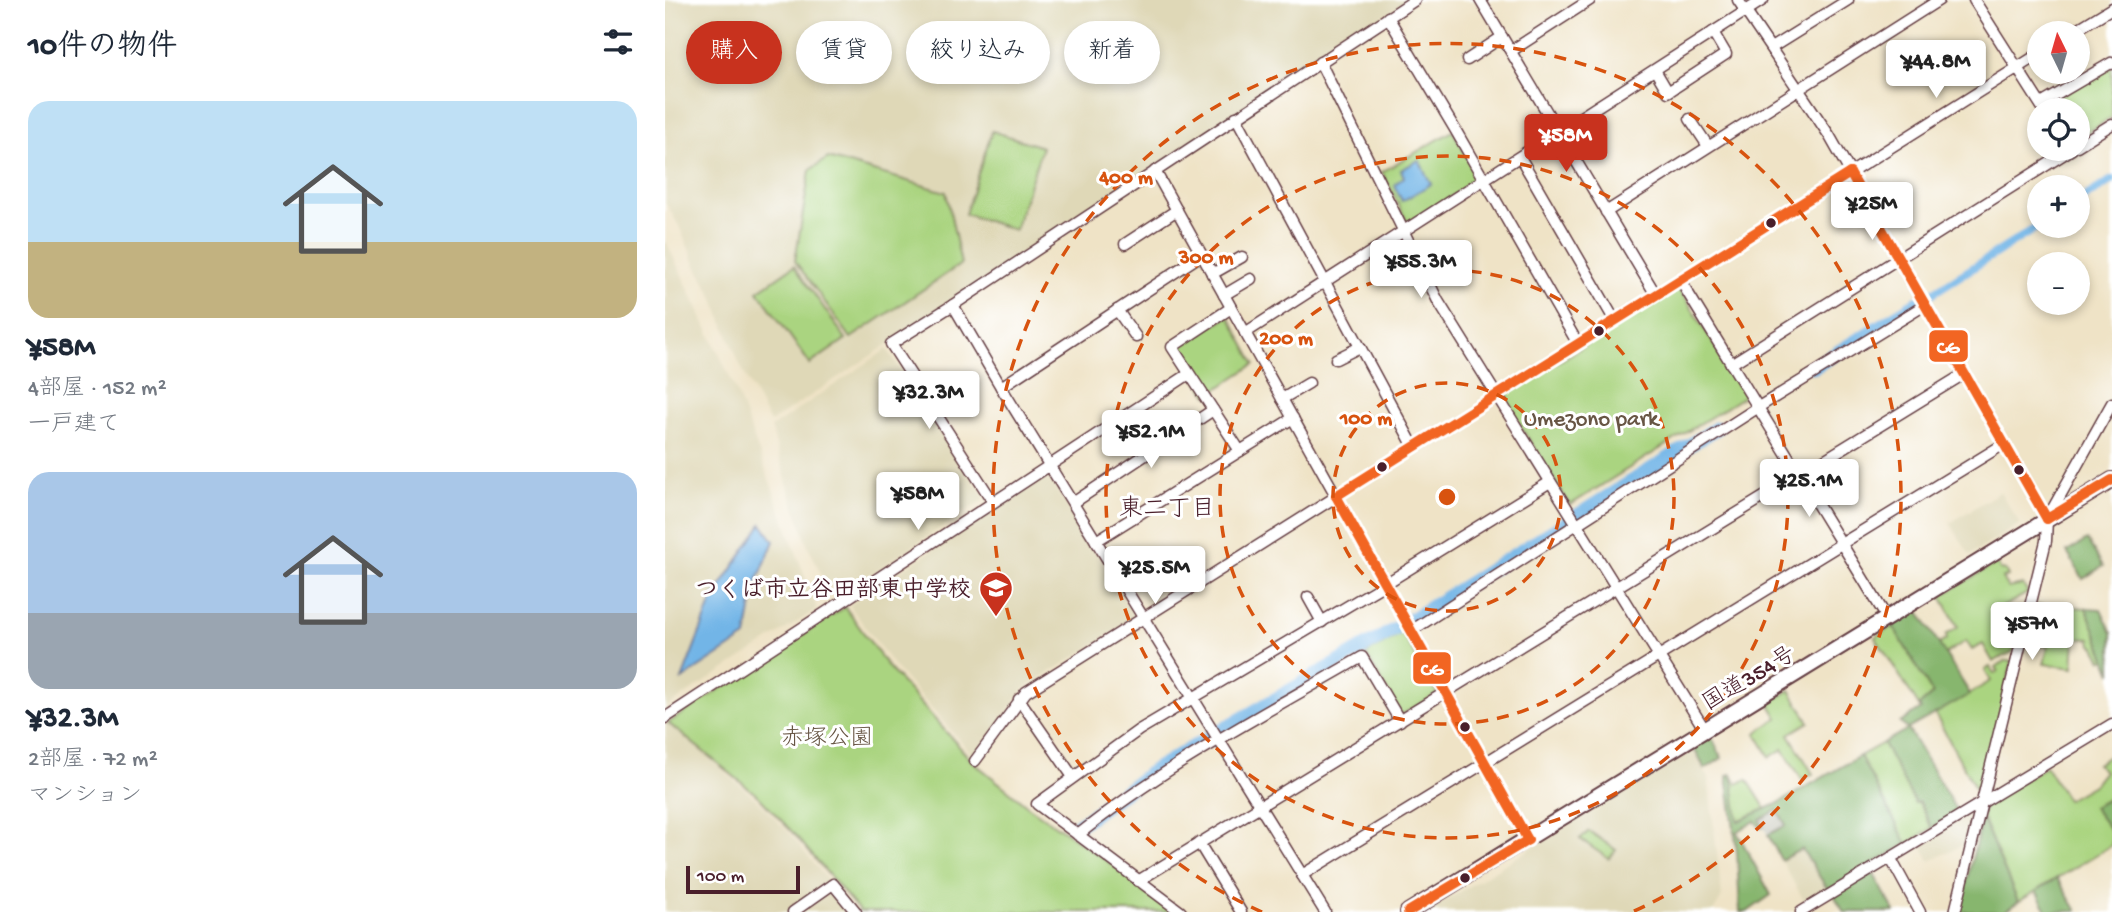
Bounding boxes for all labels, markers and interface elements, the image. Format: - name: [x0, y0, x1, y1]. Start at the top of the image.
- chip: 購入: [686, 21, 782, 84]
- chip: 賃貸: [796, 21, 892, 84]
- chip: 絞り込み: [906, 21, 1050, 84]
- chip: 新着: [1064, 21, 1160, 84]
- north arrow: [2027, 21, 2089, 84]
- map controls: [2027, 21, 2090, 315]
- icon: filters: [599, 23, 637, 61]
- text: 10件の物件: [28, 31, 177, 66]
- pin: ¥44.8M: [1879, 41, 1993, 100]
- text: ¥44.8M: [1902, 49, 1970, 76]
- button: locate: [2027, 98, 2090, 161]
- pin: ¥58M: [1525, 114, 1607, 174]
- text: ¥58M: [1540, 123, 1592, 150]
- icon: home: [270, 146, 396, 272]
- text: 400 m: [1098, 167, 1153, 192]
- button: +: [2027, 175, 2090, 238]
- pin: ¥25M: [1831, 182, 1913, 242]
- text: ¥25M: [1847, 191, 1897, 218]
- unlabelled marker: [1764, 216, 1778, 230]
- pin: ¥55.3M: [1364, 240, 1478, 300]
- text: 300 m: [1178, 247, 1233, 272]
- text: ¥55.3M: [1386, 249, 1456, 276]
- button: −: [2027, 252, 2090, 315]
- unlabelled marker: [1592, 324, 1606, 338]
- text: 200 m: [1259, 328, 1313, 353]
- line badge: CG: [1928, 329, 1969, 363]
- text: ¥58M: [28, 332, 95, 367]
- text: CG: [1936, 338, 1960, 361]
- pin: ¥32.3M: [872, 372, 986, 431]
- text: 4部屋 · 152 m²: [28, 376, 167, 403]
- text: ¥32.3M: [895, 380, 964, 407]
- park label: Umezono park: [1524, 407, 1661, 434]
- text: 100 m: [1339, 408, 1392, 433]
- pin: ¥52.1M: [1094, 410, 1208, 470]
- text: 一戸建て: [28, 412, 120, 439]
- text: ¥52.1M: [1118, 419, 1184, 446]
- unlabelled marker: [1375, 460, 1389, 474]
- pin: ¥25.1M: [1752, 460, 1866, 519]
- unlabelled marker: [2012, 463, 2026, 477]
- text: ¥25.1M: [1776, 468, 1842, 495]
- pin: ¥58M: [877, 472, 959, 532]
- text: ¥58M: [892, 481, 944, 508]
- centre of rings: [1435, 485, 1459, 509]
- district label: 東二丁目: [1119, 495, 1215, 525]
- icon: home: [270, 517, 396, 643]
- pin: ¥25.5M: [1098, 546, 1212, 606]
- text: ¥25.5M: [1120, 555, 1190, 582]
- school or university icon: つくば市立谷田部東中学校: [977, 569, 1015, 618]
- place label: つくば市立谷田部東中学校: [695, 577, 971, 605]
- pin: ¥57M: [1991, 602, 2073, 662]
- text: ¥57M: [2007, 611, 2057, 638]
- street label: 国道354号: [1698, 641, 1801, 718]
- line badge: CG: [1412, 651, 1452, 685]
- text: CG: [1420, 660, 1444, 683]
- text: ¥32.3M: [28, 703, 118, 738]
- unlabelled marker: [1458, 720, 1472, 734]
- park label: 赤塚公園: [781, 725, 873, 753]
- text: 2部屋 · 72 m²: [28, 747, 158, 774]
- text: マンション: [28, 783, 142, 810]
- scale bar: [686, 863, 800, 895]
- text: 100 m: [697, 866, 744, 889]
- unlabelled marker: [1458, 871, 1472, 885]

